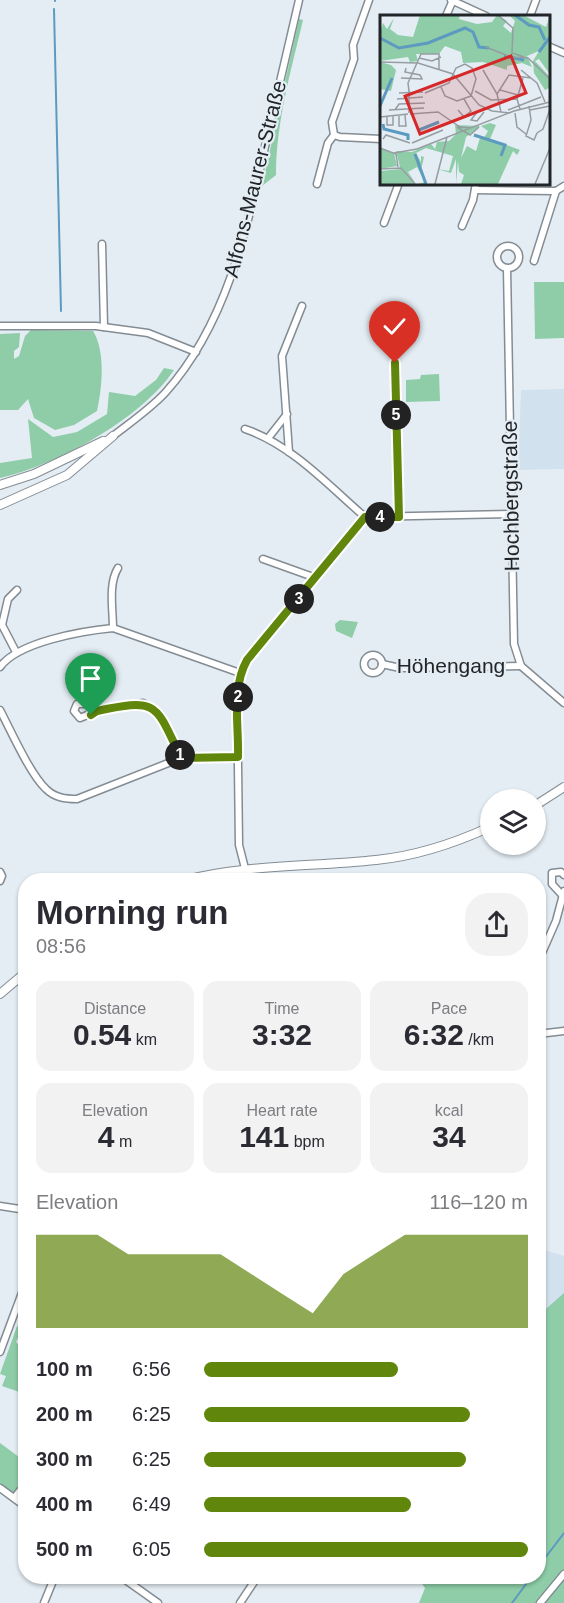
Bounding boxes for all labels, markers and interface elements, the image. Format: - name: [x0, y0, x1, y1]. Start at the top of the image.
- inset map: [380, 15, 549, 184]
- street label: Alfons-Maurer-Straße: [219, 78, 290, 280]
- pin: [369, 301, 420, 363]
- icon: check: [378, 310, 411, 343]
- pin: 5: [381, 400, 411, 430]
- text: 5: [392, 406, 400, 423]
- street label: Hochbergstraße: [498, 421, 523, 571]
- pin: 4: [365, 502, 395, 532]
- text: 4: [376, 508, 384, 525]
- pin: 3: [284, 584, 314, 614]
- text: 3: [295, 590, 303, 607]
- pin: [65, 653, 116, 715]
- street label: Höhengang: [397, 654, 505, 677]
- icon: arrive: [74, 662, 107, 695]
- pin: 2: [223, 682, 253, 712]
- text: 2: [234, 688, 242, 705]
- pin: 1: [165, 740, 195, 770]
- text: 1: [176, 746, 184, 763]
- map controls: [480, 789, 546, 855]
- button: layers: [480, 789, 546, 855]
- button: share: [465, 893, 528, 956]
- text: Morning run: [36, 894, 228, 931]
- text: 08:56: [36, 935, 86, 957]
- text: Distance: [84, 1000, 146, 1017]
- text: Time: [265, 1000, 299, 1017]
- text: Pace: [431, 1000, 467, 1017]
- text: 0.54: [73, 1018, 131, 1051]
- text: 3:32: [252, 1018, 312, 1051]
- text: 6:32: [404, 1018, 464, 1051]
- text: km: [131, 1031, 157, 1048]
- text: /km: [464, 1031, 494, 1048]
- text: Elevation: [82, 1102, 148, 1119]
- text: Heart rate: [246, 1102, 318, 1119]
- text: kcal: [435, 1102, 463, 1119]
- text: 4: [98, 1120, 114, 1153]
- text: 141: [239, 1120, 289, 1153]
- text: 34: [432, 1120, 466, 1153]
- text: m: [114, 1133, 132, 1150]
- text: bpm: [289, 1133, 325, 1150]
- text: Elevation: [36, 1191, 118, 1213]
- text: 116–120 m: [429, 1191, 528, 1213]
- text: 100 m: [36, 1358, 93, 1380]
- text: 6:56: [132, 1358, 171, 1380]
- text: 200 m: [36, 1403, 93, 1425]
- text: 6:25: [132, 1403, 171, 1425]
- text: 300 m: [36, 1448, 93, 1470]
- text: 6:25: [132, 1448, 171, 1470]
- text: 400 m: [36, 1493, 93, 1515]
- text: 6:49: [132, 1493, 171, 1515]
- text: 500 m: [36, 1538, 93, 1560]
- text: 6:05: [132, 1538, 171, 1560]

